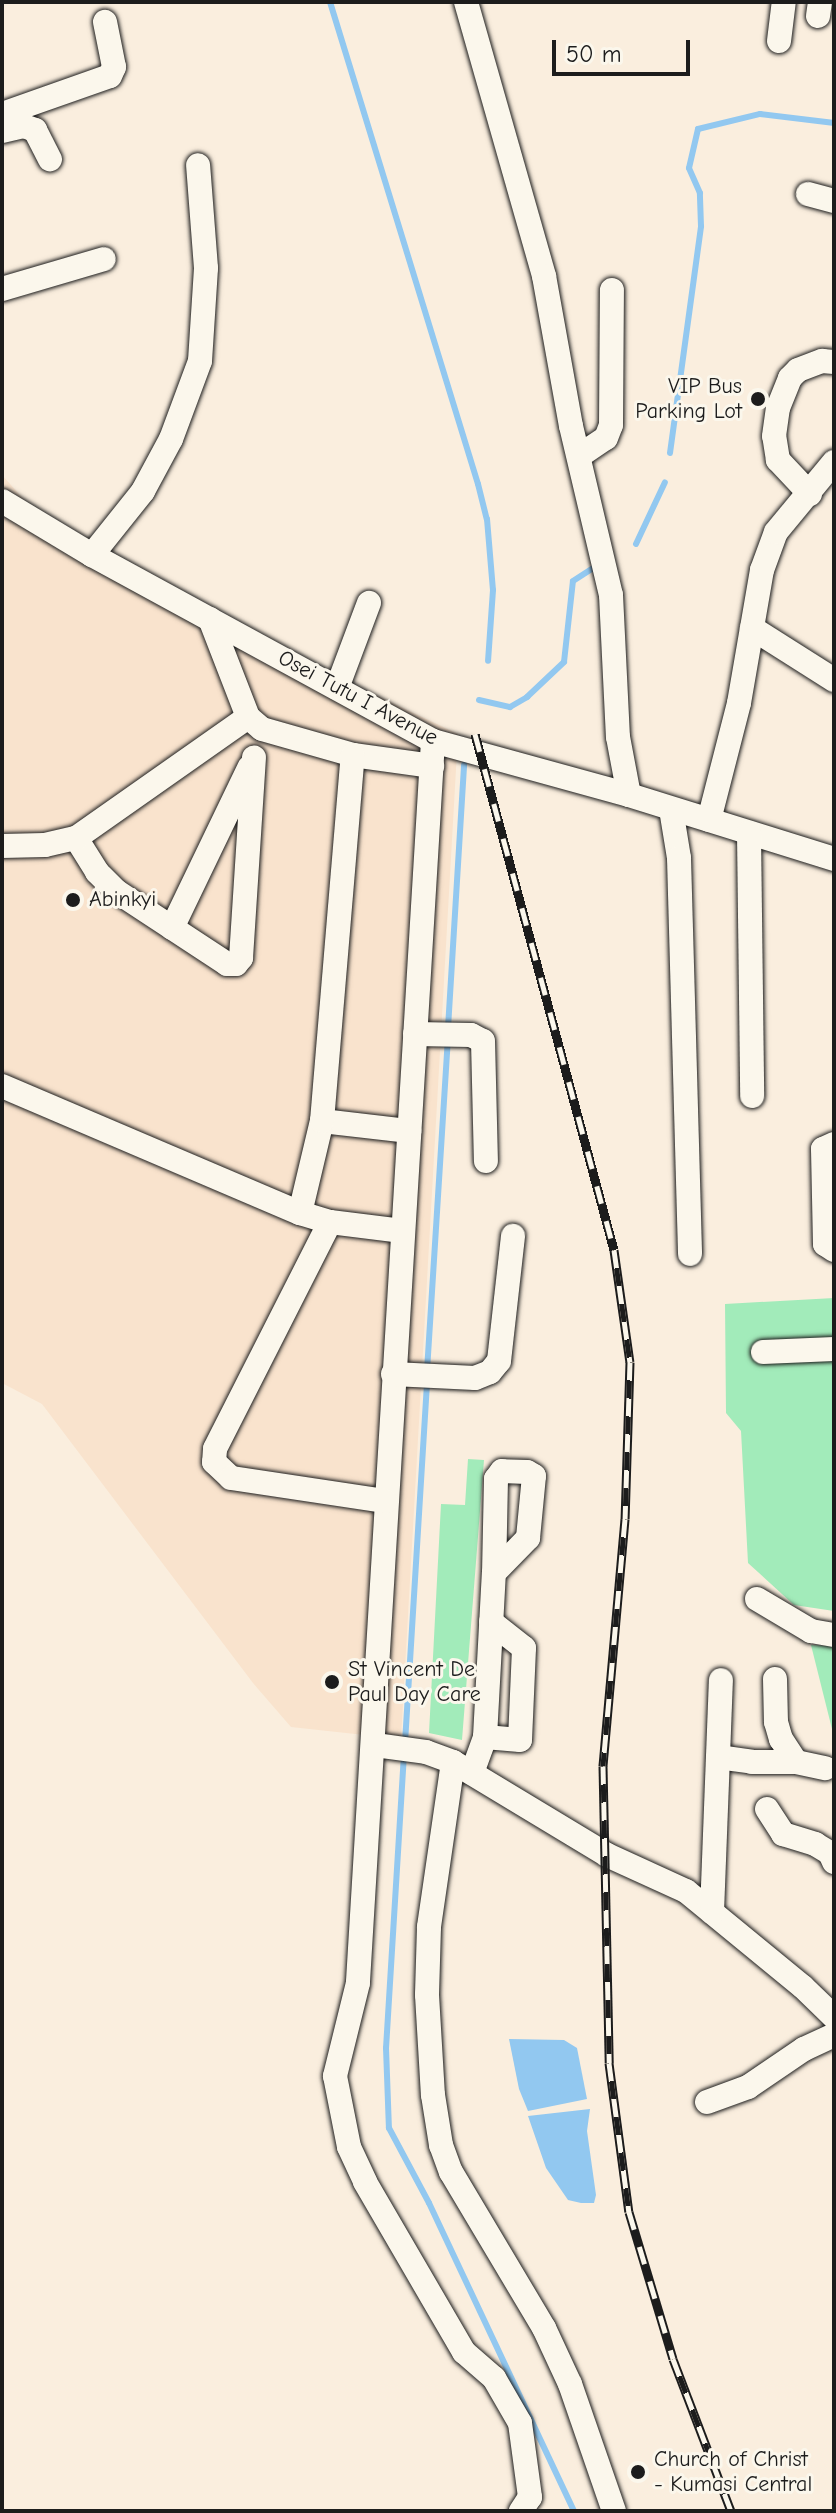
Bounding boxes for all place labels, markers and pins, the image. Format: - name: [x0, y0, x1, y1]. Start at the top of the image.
- place label: VIP Bus Parking Lot: [635, 373, 742, 424]
- marker: VIP Bus Parking Lot: [749, 390, 767, 408]
- place label: Abinkyi: [89, 887, 156, 913]
- marker: Abinkyi: [64, 891, 82, 909]
- place label: St Vincent De Paul Day Care: [348, 1656, 481, 1708]
- marker: St Vincent De Paul Day Care: [323, 1673, 341, 1691]
- place label: Church of Christ - Kumasi Central: [654, 2446, 812, 2498]
- marker: Church of Christ - Kumasi Central: [629, 2463, 647, 2481]

